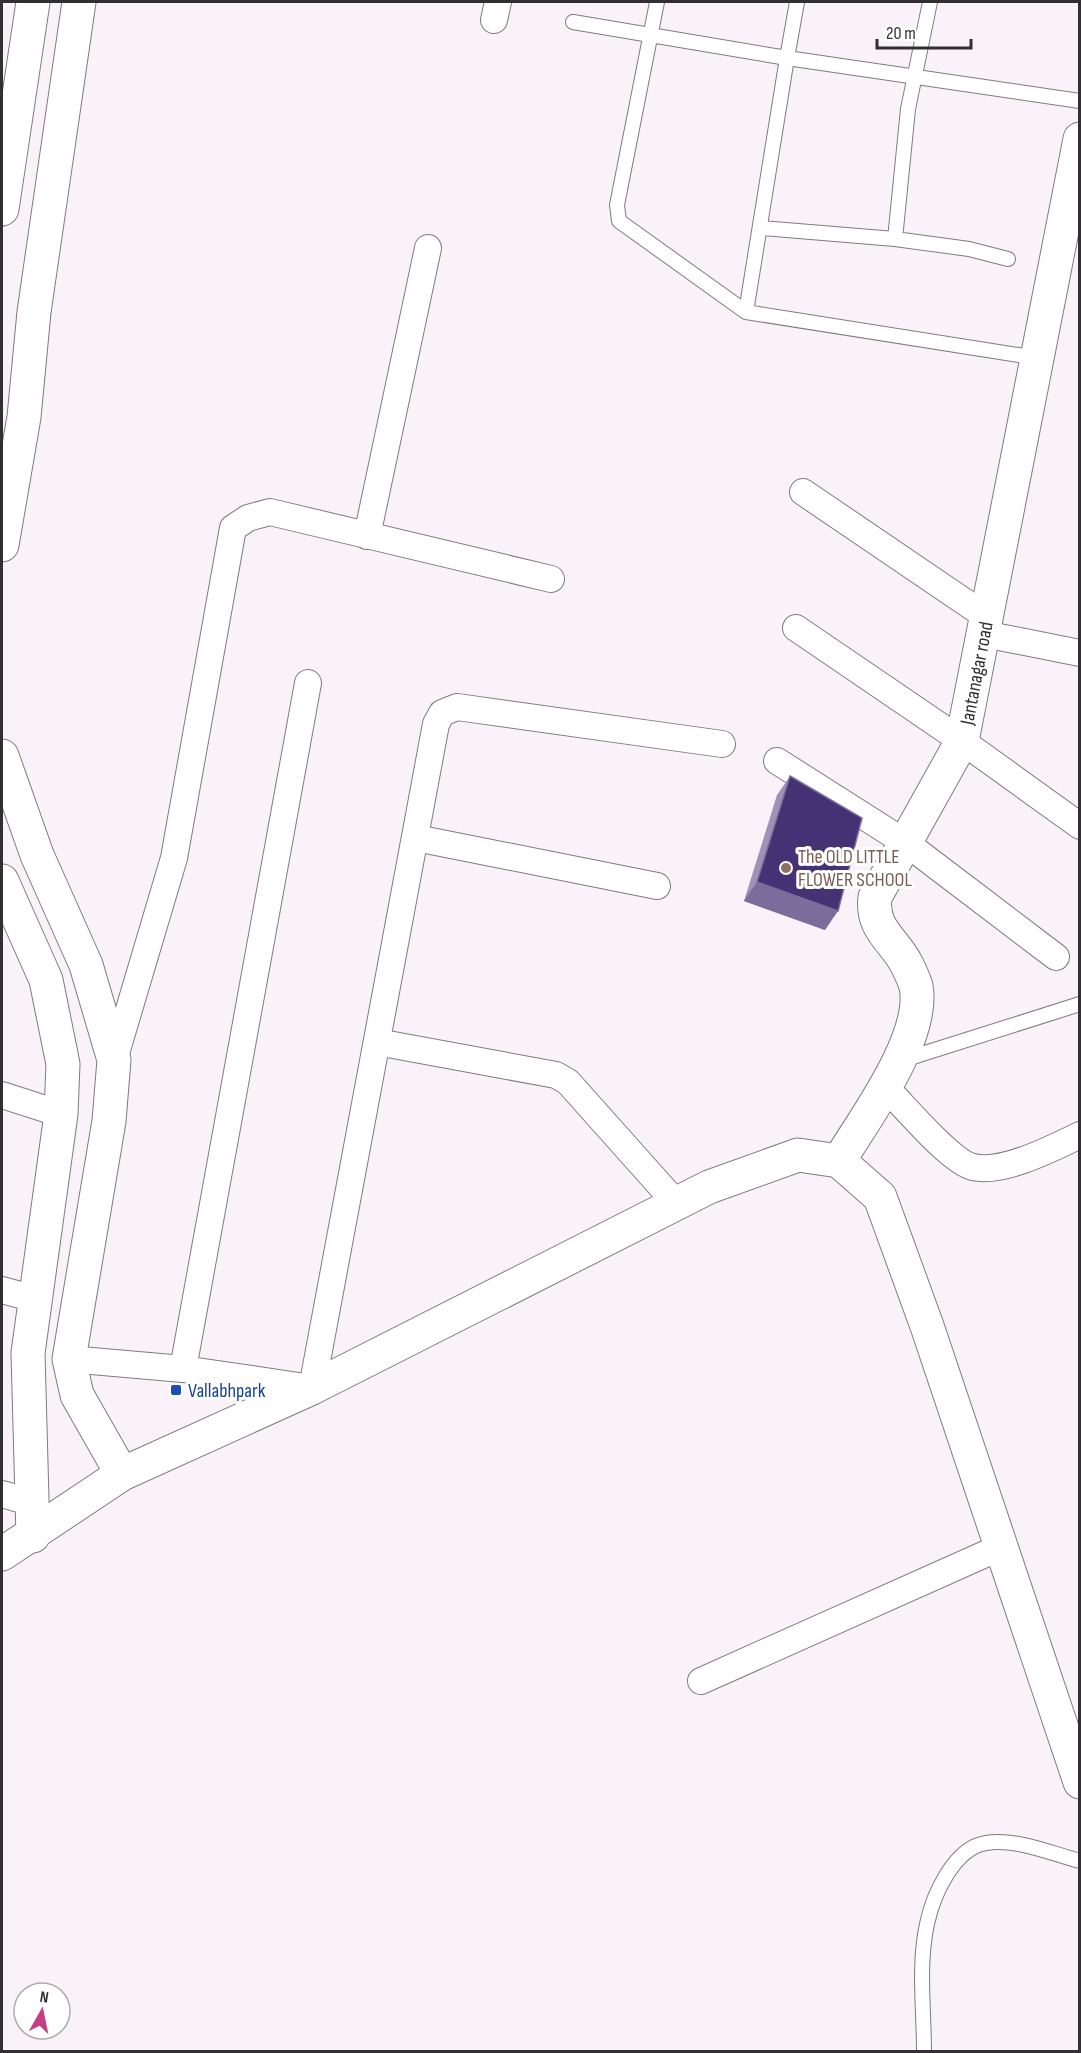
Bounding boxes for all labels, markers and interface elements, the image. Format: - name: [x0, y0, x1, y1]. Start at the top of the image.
- scale bar: [877, 12, 972, 50]
- text: 20 m: [886, 23, 916, 44]
- street label: Jantanagar road: [955, 620, 999, 728]
- place label: The OLD LITTLE FLOWER SCHOOL: [798, 845, 912, 892]
- marker: The OLD LITTLE FLOWER SCHOOL: [779, 861, 793, 875]
- place label: Vallabhpark: [188, 1379, 266, 1403]
- marker: Vallabhpark: [169, 1383, 183, 1397]
- north arrow: [12, 1981, 72, 2041]
- text: N: [38, 1988, 50, 2008]

